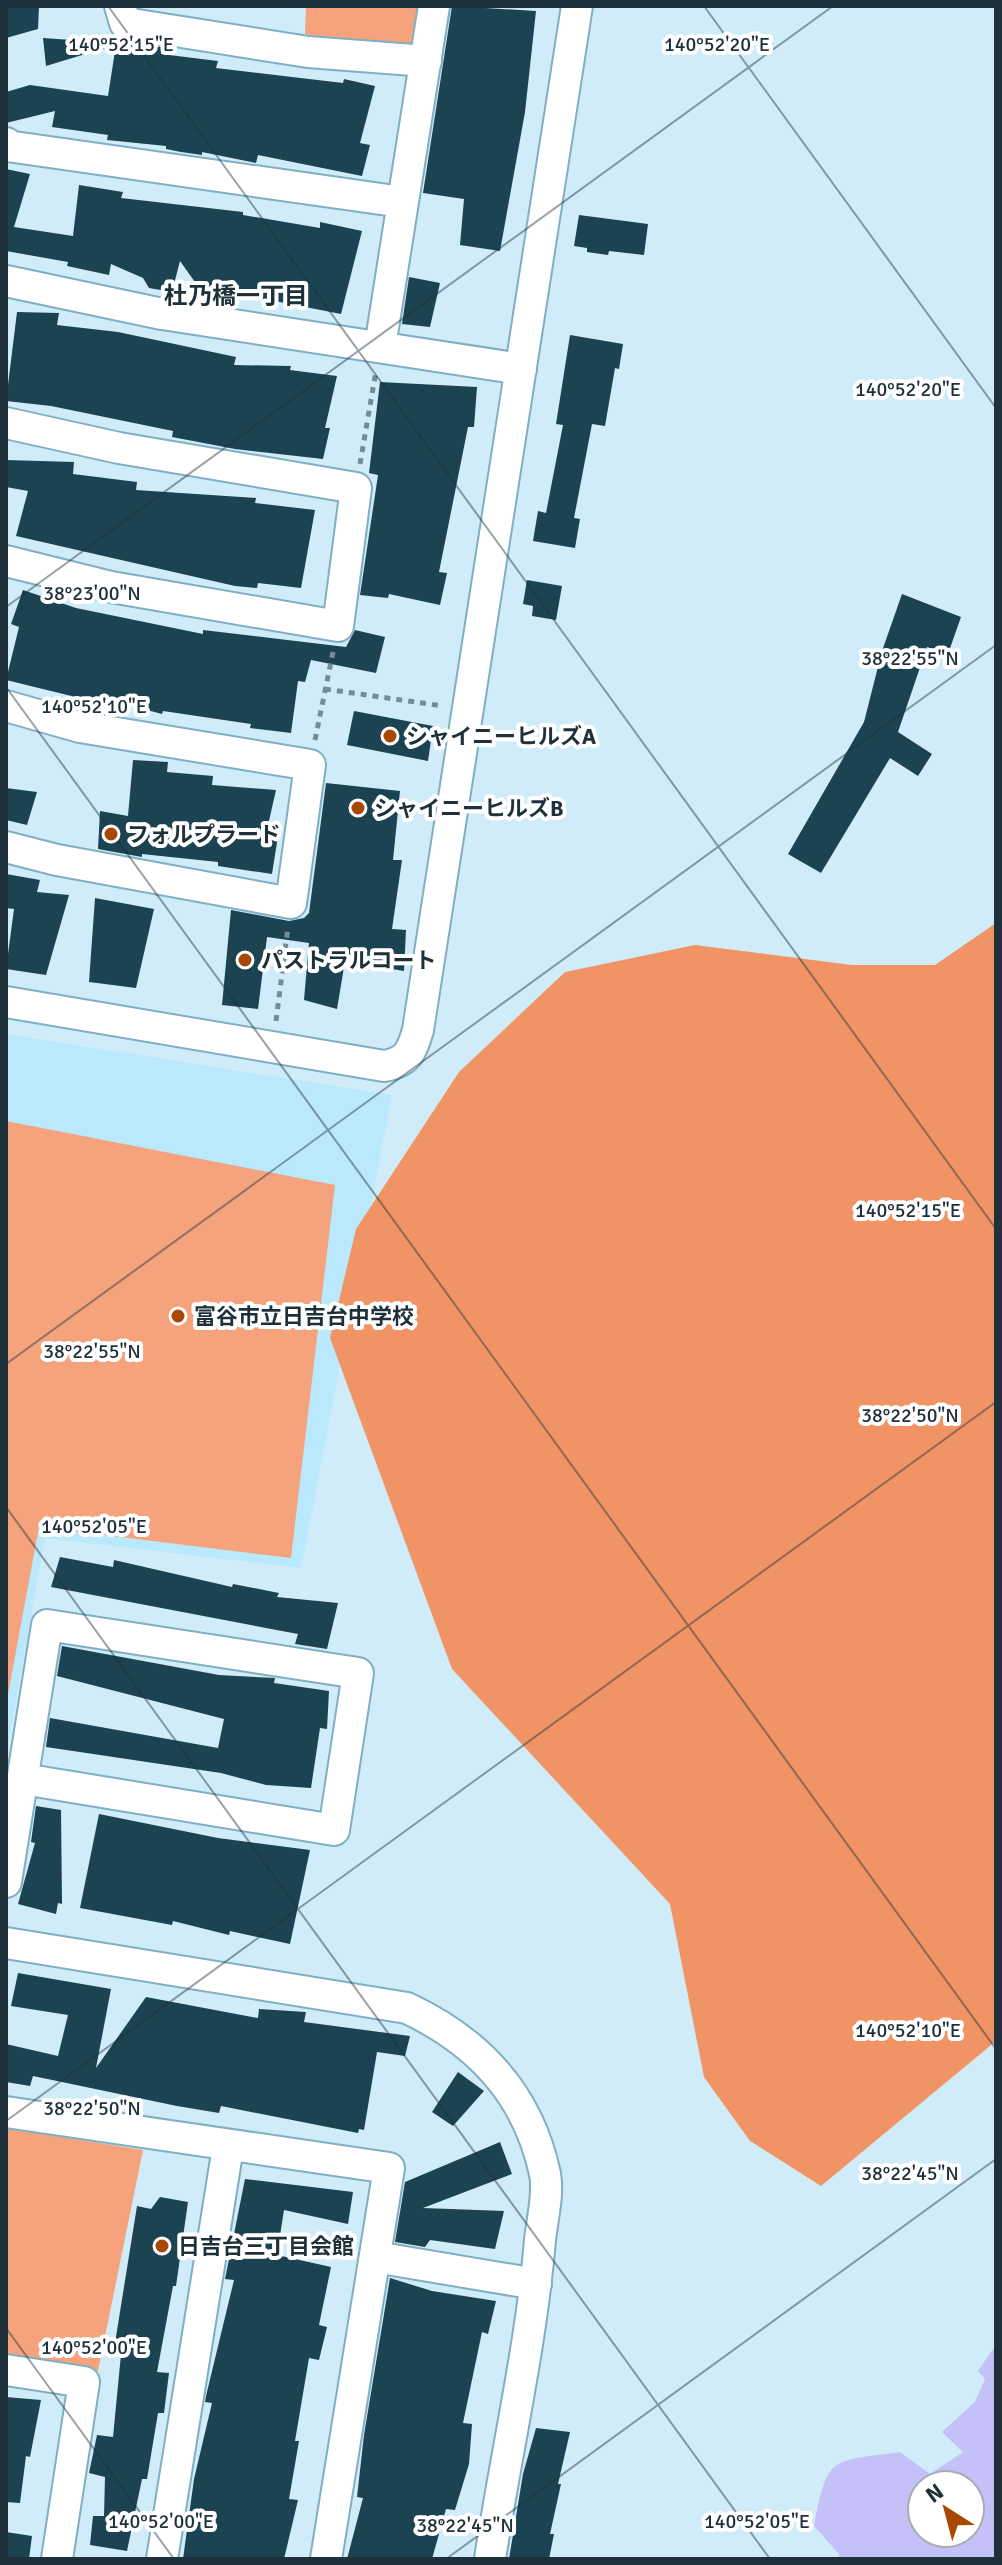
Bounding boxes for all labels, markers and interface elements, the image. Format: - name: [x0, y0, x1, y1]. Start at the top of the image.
- text: 140°52'15"E: [68, 32, 174, 57]
- text: 140°52'20"E: [664, 32, 770, 57]
- district label: 杜乃橋一丁目: [164, 281, 308, 311]
- text: 140°52'20"E: [855, 377, 961, 402]
- text: 38°23'00"N: [43, 581, 141, 606]
- text: 38°22'55"N: [861, 646, 959, 671]
- text: 140°52'10"E: [41, 694, 147, 719]
- place label: シャイニーヒルズA: [406, 723, 596, 750]
- marker: シャイニーヒルズA: [381, 727, 399, 745]
- place label: シャイニーヒルズB: [374, 795, 564, 822]
- marker: シャイニーヒルズB: [349, 799, 367, 817]
- place label: フォルプラード: [127, 821, 281, 848]
- marker: フォルプラード: [102, 825, 120, 843]
- place label: パストラルコート: [261, 947, 437, 974]
- marker: パストラルコート: [236, 951, 254, 969]
- text: 140°52'15"E: [855, 1198, 961, 1223]
- place label: 富谷市立日吉台中学校: [194, 1303, 414, 1330]
- marker: 富谷市立日吉台中学校: [169, 1307, 187, 1325]
- text: 38°22'55"N: [43, 1339, 141, 1364]
- text: 38°22'50"N: [861, 1403, 959, 1428]
- text: 140°52'05"E: [41, 1514, 147, 1539]
- text: 140°52'10"E: [855, 2018, 961, 2043]
- text: 38°22'50"N: [43, 2096, 141, 2121]
- text: 38°22'45"N: [861, 2161, 959, 2186]
- place label: 日吉台三丁目会館: [178, 2233, 354, 2260]
- marker: 日吉台三丁目会館: [153, 2237, 171, 2255]
- text: 140°52'00"E: [41, 2335, 147, 2360]
- north arrow: [906, 2469, 986, 2549]
- text: N: [920, 2478, 949, 2509]
- text: 140°52'00"E: [108, 2509, 214, 2534]
- text: 140°52'05"E: [704, 2509, 810, 2534]
- text: 38°22'45"N: [416, 2513, 514, 2538]

